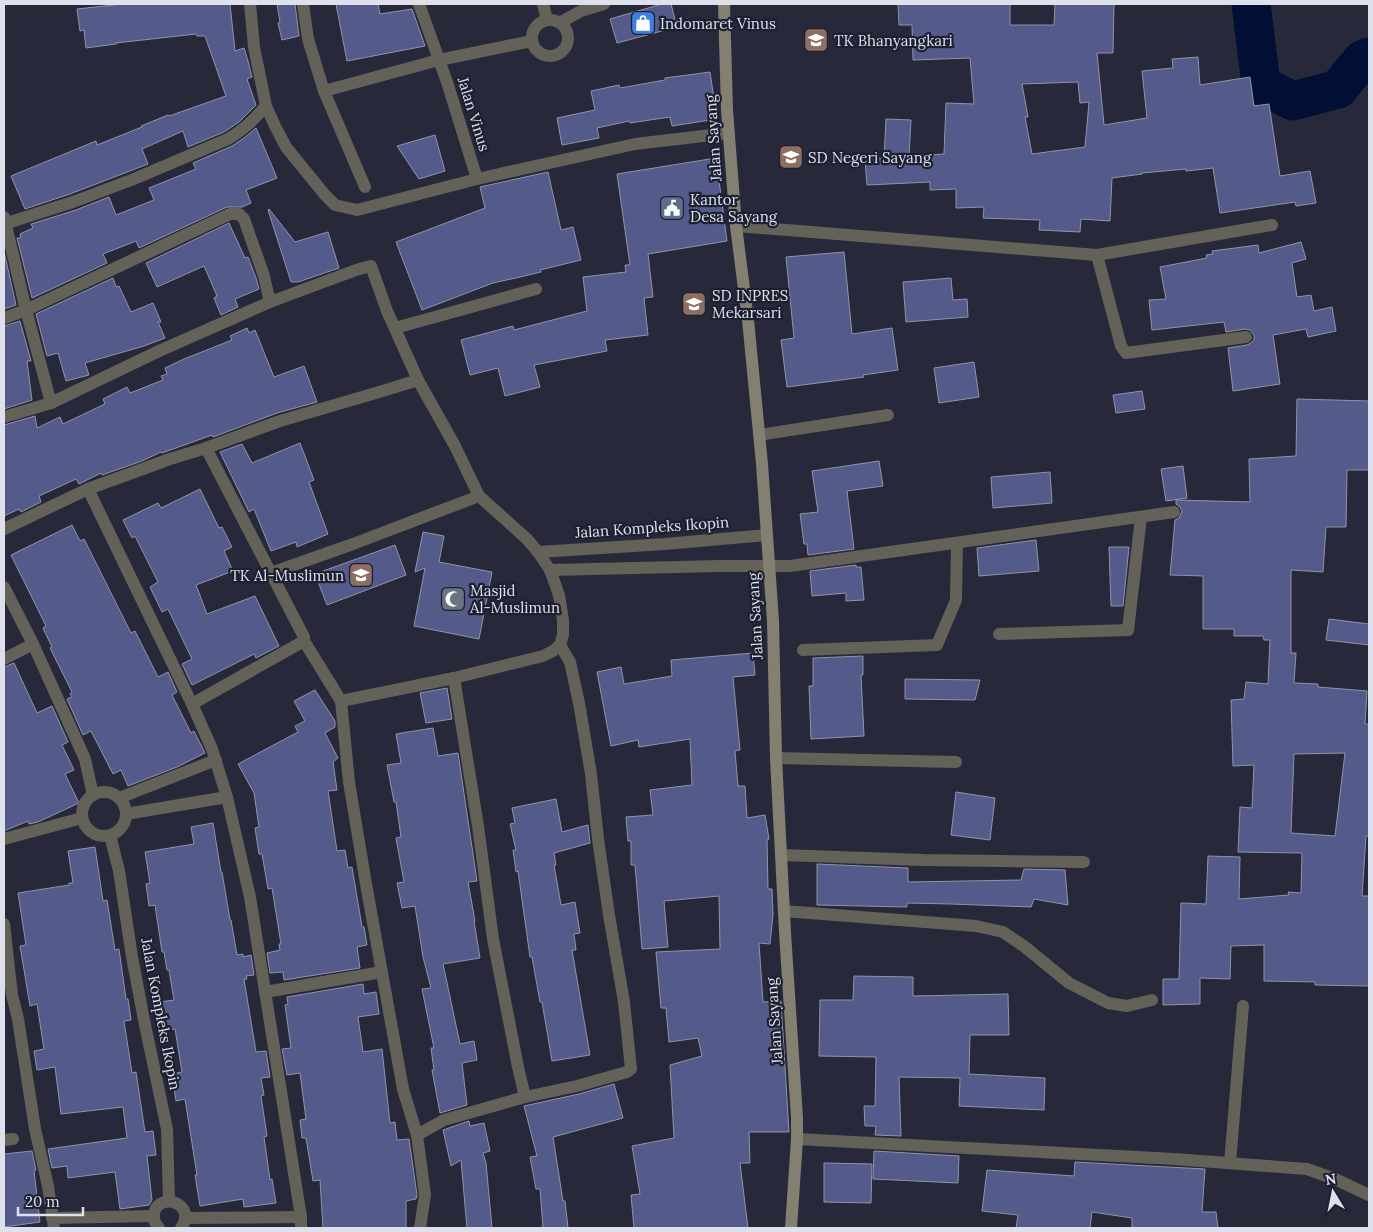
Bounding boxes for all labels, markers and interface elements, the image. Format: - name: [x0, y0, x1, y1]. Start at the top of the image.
- shop icon: Indomaret Vinus: [630, 10, 656, 36]
- place label: Indomaret Vinus: [660, 14, 776, 33]
- school or university icon: TK Bhanyangkari: [803, 27, 829, 53]
- place label: TK Bhanyangkari: [834, 31, 953, 50]
- street label: Jalan Vinus: [453, 74, 494, 154]
- street label: Jalan Sayang: [700, 93, 726, 183]
- school or university icon: SD Negeri Sayang: [778, 144, 804, 170]
- place label: SD Negeri Sayang: [808, 148, 932, 167]
- place label: Kantor Desa Sayang: [690, 190, 778, 226]
- public building icon: Kantor Desa Sayang: [659, 195, 685, 221]
- place label: SD INPRES Mekarsari: [712, 286, 788, 322]
- school or university icon: SD INPRES Mekarsari: [681, 291, 707, 317]
- street label: Jalan Kompleks Ikopin: [573, 512, 730, 542]
- school or university icon: TK Al-Muslimun: [348, 562, 374, 588]
- place label: TK Al-Muslimun: [230, 566, 344, 585]
- street label: Jalan Sayang: [743, 571, 767, 661]
- place label: Masjid Al-Muslimun: [469, 581, 560, 617]
- mosque icon: Masjid Al-Muslimun: [440, 586, 466, 612]
- street label: Jalan Kompleks Ikopin: [137, 935, 185, 1092]
- street label: Jalan Sayang: [761, 976, 787, 1066]
- north arrow: [1308, 1167, 1358, 1217]
- text: N: [1324, 1169, 1338, 1189]
- scale bar: [18, 1184, 82, 1216]
- text: 20 m: [25, 1192, 60, 1211]

